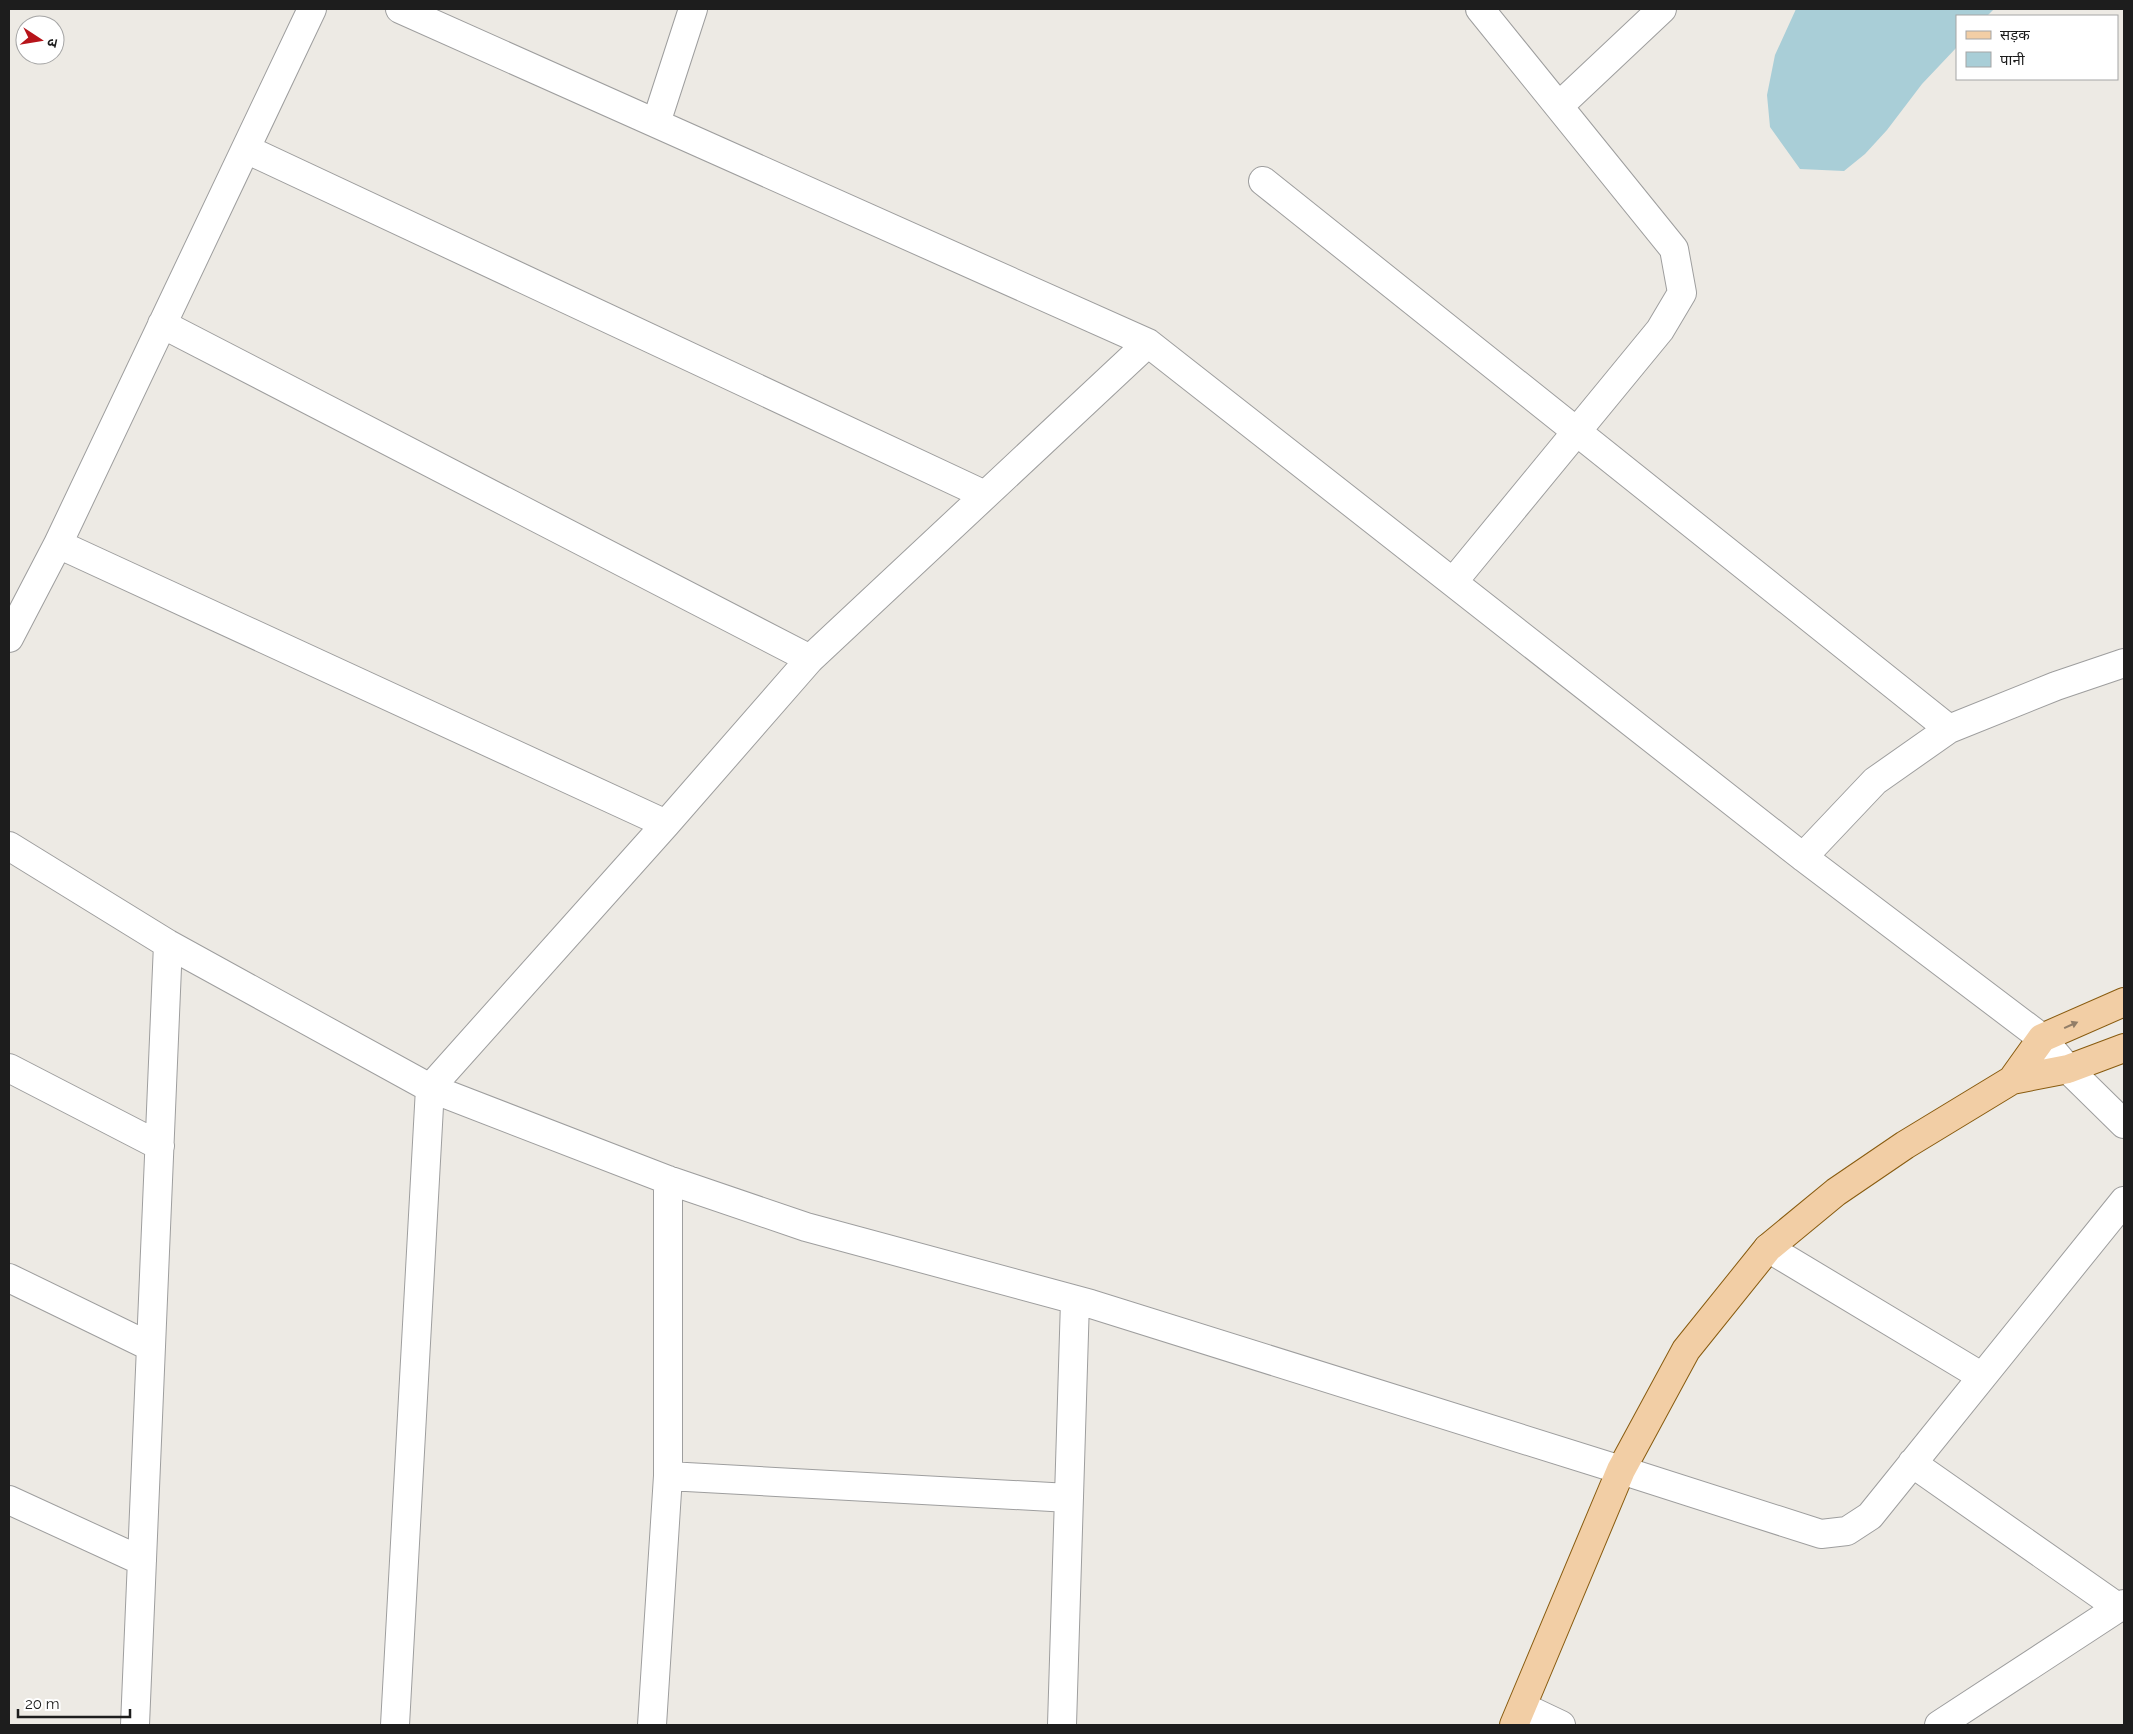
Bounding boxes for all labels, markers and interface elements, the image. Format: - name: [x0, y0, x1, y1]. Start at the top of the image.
- north arrow: [15, 15, 65, 65]
- legend: [1956, 15, 2118, 80]
- text: सड़क: [2000, 26, 2030, 44]
- text: उ: [44, 37, 61, 49]
- text: पानी: [2000, 51, 2026, 69]
- one-way arrow: [2064, 1021, 2078, 1029]
- scale bar: [18, 1686, 130, 1718]
- text: 20 m: [25, 1695, 60, 1713]

